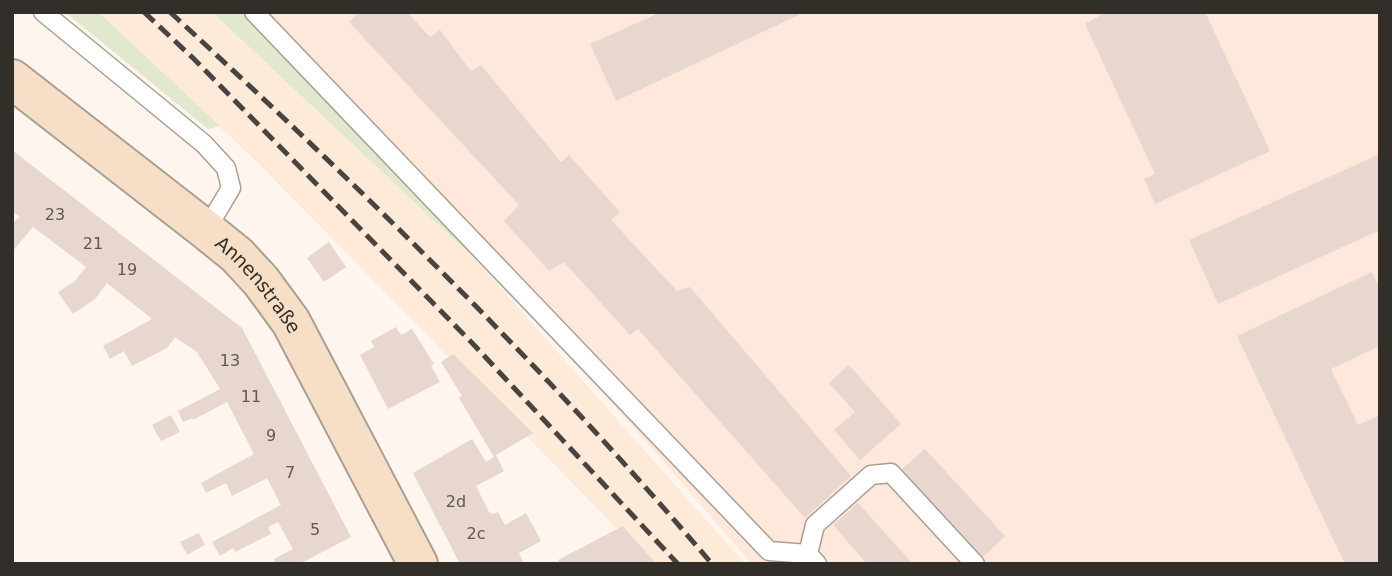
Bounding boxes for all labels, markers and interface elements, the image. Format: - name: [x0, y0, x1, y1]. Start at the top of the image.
- house number: 23: [45, 205, 65, 224]
- street label: Annenstraße: [211, 231, 306, 337]
- house number: 21: [83, 234, 103, 253]
- house number: 19: [117, 260, 137, 279]
- house number: 13: [220, 351, 240, 370]
- house number: 11: [241, 387, 261, 406]
- house number: 9: [266, 426, 276, 445]
- house number: 7: [285, 463, 295, 482]
- house number: 2d: [446, 492, 466, 511]
- house number: 5: [310, 520, 320, 539]
- house number: 2c: [467, 524, 485, 543]

